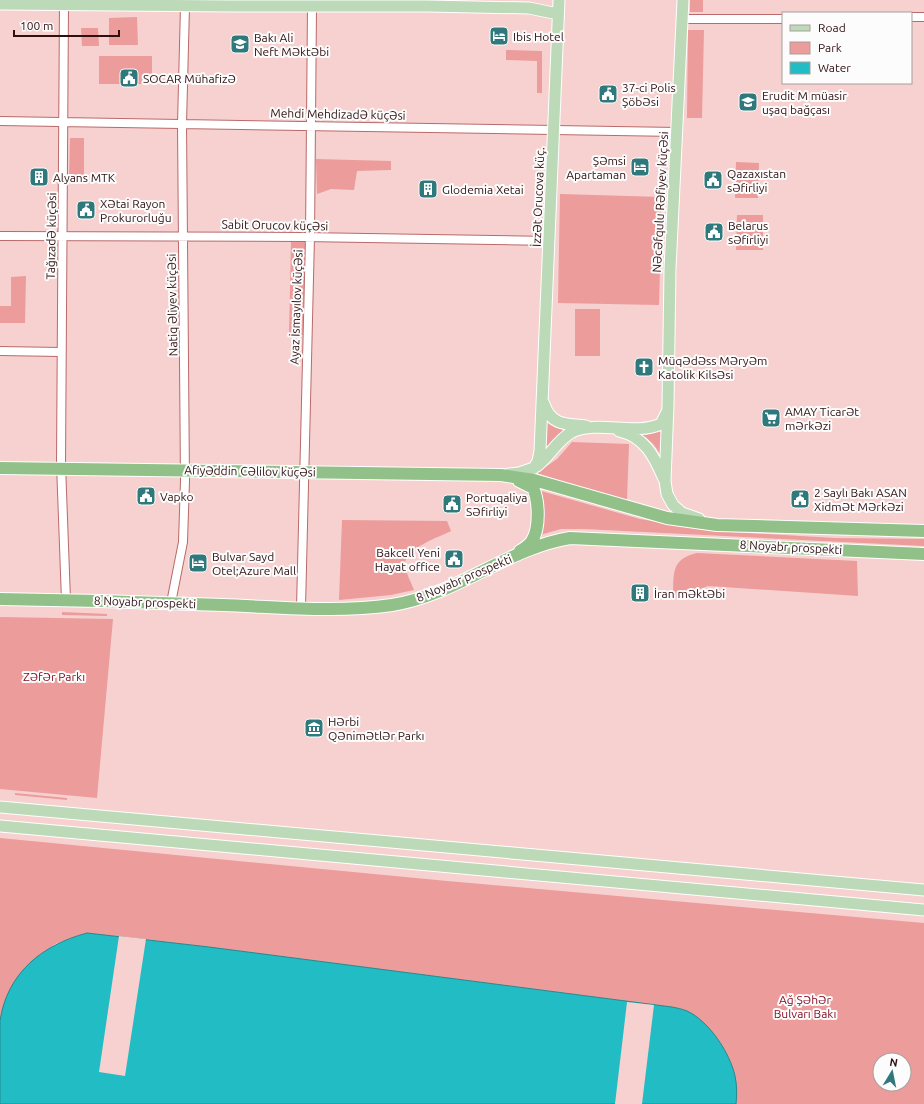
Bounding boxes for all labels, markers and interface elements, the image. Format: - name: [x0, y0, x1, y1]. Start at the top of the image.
- scale bar: [14, 12, 119, 38]
- legend: [782, 12, 912, 84]
- text: 100 m: [20, 19, 53, 32]
- text: Road: [818, 21, 846, 34]
- hotel icon: Ibis Hotel: [488, 25, 510, 47]
- place label: Ibis Hotel: [513, 30, 564, 43]
- place label: Bakı Ali Neft Məktəbi: [254, 31, 329, 58]
- school or university icon: Bakı Ali Neft Məktəbi: [229, 33, 251, 55]
- text: Park: [818, 41, 842, 54]
- text: Water: [818, 61, 851, 74]
- public building icon: SOCAR Mühafizə: [118, 67, 140, 89]
- place label: SOCAR Mühafizə: [143, 72, 236, 85]
- place label: 37-ci Polis Şöbəsi: [622, 81, 676, 108]
- public building icon: 37-ci Polis Şöbəsi: [597, 83, 619, 105]
- place label: Erudit M müasir uşaq bağçası: [762, 89, 847, 116]
- school or university icon: Erudit M müasir uşaq bağçası: [737, 91, 759, 113]
- street label: Mehdi Mehdizadə küçəsi: [270, 106, 406, 122]
- street label: Nəcəfqulu Rəfiyev küçəsi: [650, 131, 670, 273]
- street label: İzzət Orucova küç.: [530, 147, 546, 247]
- place label: Şəmsi Apartaman: [566, 154, 626, 181]
- hotel icon: Şəmsi Apartaman: [629, 156, 651, 178]
- building icon: Alyans MTK: [28, 166, 50, 188]
- place label: Qazaxıstan səfirliyi: [727, 167, 786, 194]
- public building icon: Qazaxıstan səfirliyi: [702, 169, 724, 191]
- place label: Alyans MTK: [53, 171, 116, 184]
- building icon: Glodemia Xetai: [417, 178, 439, 200]
- place label: Glodemia Xetai: [442, 183, 524, 196]
- street label: Tağızadə küçəsi: [44, 192, 58, 280]
- place label: Xətai Rayon Prokurorluğu: [100, 197, 172, 224]
- public building icon: Xətai Rayon Prokurorluğu: [75, 199, 97, 221]
- street label: Sabit Orucov küçəsi: [222, 218, 329, 232]
- place label: Belarus səfirliyi: [728, 219, 768, 246]
- public building icon: Belarus səfirliyi: [703, 221, 725, 243]
- street label: Ayaz İsmayılov küçəsi: [287, 249, 305, 365]
- street label: Natiq Əliyev küçəsi: [165, 254, 179, 356]
- place label: Müqədəss Məryəm Katolik Kilsəsi: [658, 354, 767, 381]
- church icon: Müqədəss Məryəm Katolik Kilsəsi: [633, 356, 655, 378]
- place label: AMAY Ticarət mərkəzi: [785, 405, 859, 432]
- supermarket icon: AMAY Ticarət mərkəzi: [760, 407, 782, 429]
- street label: Afiyəddin Cəlilov küçəsi: [184, 463, 316, 479]
- public building icon: Vapko: [135, 485, 157, 507]
- place label: 2 Saylı Bakı ASAN Xidmət Mərkəzi: [814, 486, 907, 513]
- public building icon: 2 Saylı Bakı ASAN Xidmət Mərkəzi: [789, 488, 811, 510]
- place label: Vapko: [160, 490, 193, 503]
- place label: Portuqaliya Səfirliyi: [466, 491, 527, 518]
- public building icon: Portuqaliya Səfirliyi: [441, 493, 463, 515]
- street label: 8 Noyabr prospekti: [740, 538, 843, 556]
- place label: Bakcell Yeni Hayat office: [375, 546, 440, 573]
- public building icon: Bakcell Yeni Hayat office: [443, 548, 465, 570]
- place label: Bulvar Sayd Otel;Azure Mall: [212, 550, 296, 577]
- hotel icon: Bulvar Sayd Otel;Azure Mall: [187, 552, 209, 574]
- street label: 8 Noyabr prospekti: [414, 552, 514, 604]
- building icon: İran məktəbi: [629, 582, 651, 604]
- place label: İran məktəbi: [654, 587, 725, 600]
- street label: 8 Noyabr prospekti: [94, 594, 196, 610]
- park label: Zəfər Parkı: [23, 670, 85, 683]
- place label: Hərbi Qənimətlər Parkı: [328, 715, 424, 742]
- museum icon: Hərbi Qənimətlər Parkı: [303, 717, 325, 739]
- park label: Ağ Şəhər Bulvarı Bakı: [774, 993, 836, 1020]
- north arrow: [872, 1052, 912, 1092]
- text: N: [889, 1056, 899, 1069]

